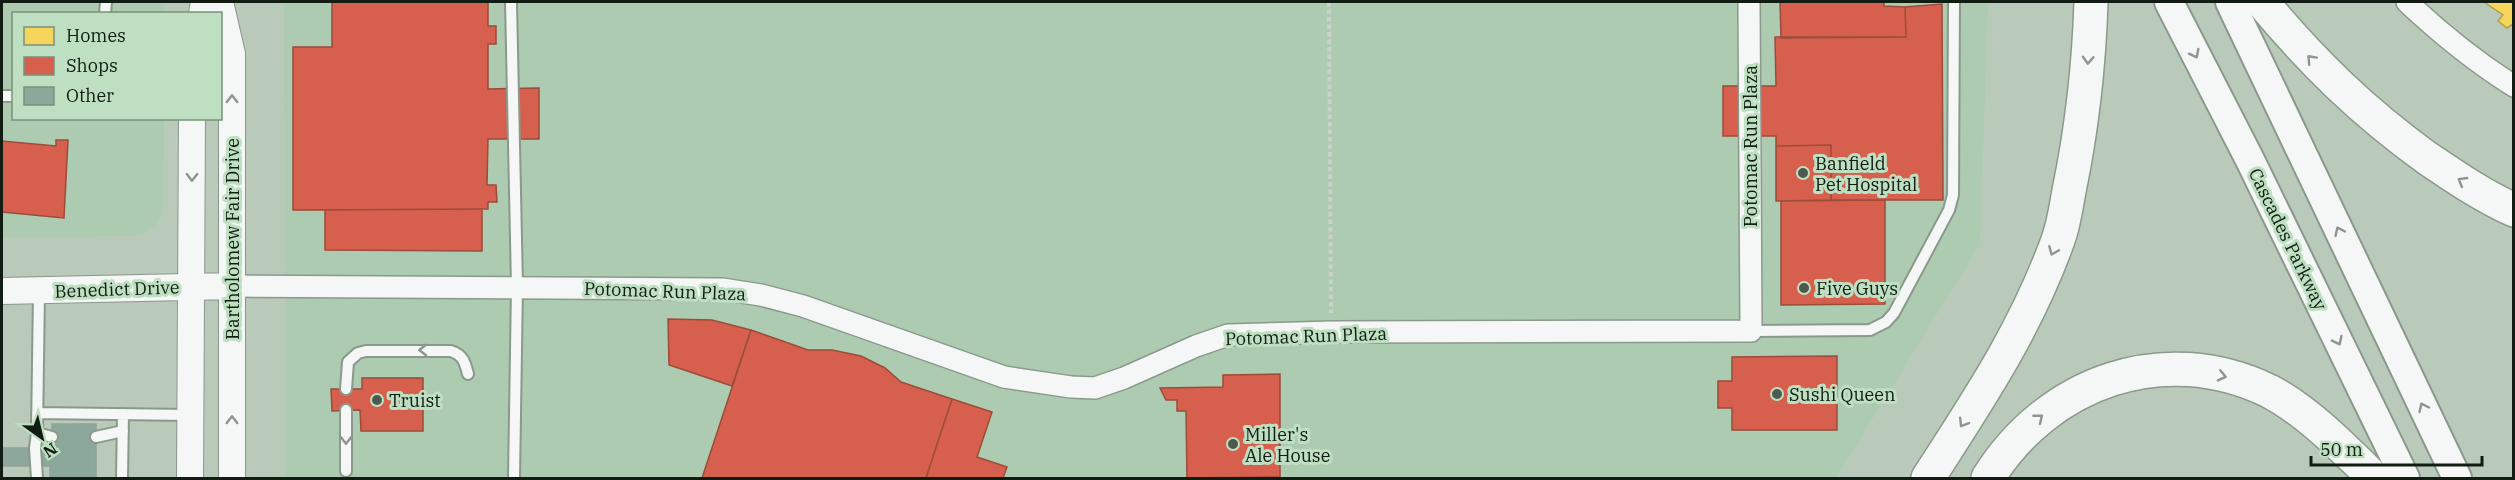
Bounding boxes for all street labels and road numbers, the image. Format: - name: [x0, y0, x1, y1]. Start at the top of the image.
- street label: Potomac Run Plaza: [1739, 65, 1762, 227]
- street label: Bartholomew Fair Drive: [221, 138, 244, 340]
- street label: Cascades Parkway: [2244, 164, 2333, 314]
- street label: Benedict Drive: [54, 275, 180, 303]
- street label: Potomac Run Plaza: [584, 277, 747, 305]
- street label: Potomac Run Plaza: [1225, 322, 1388, 350]

